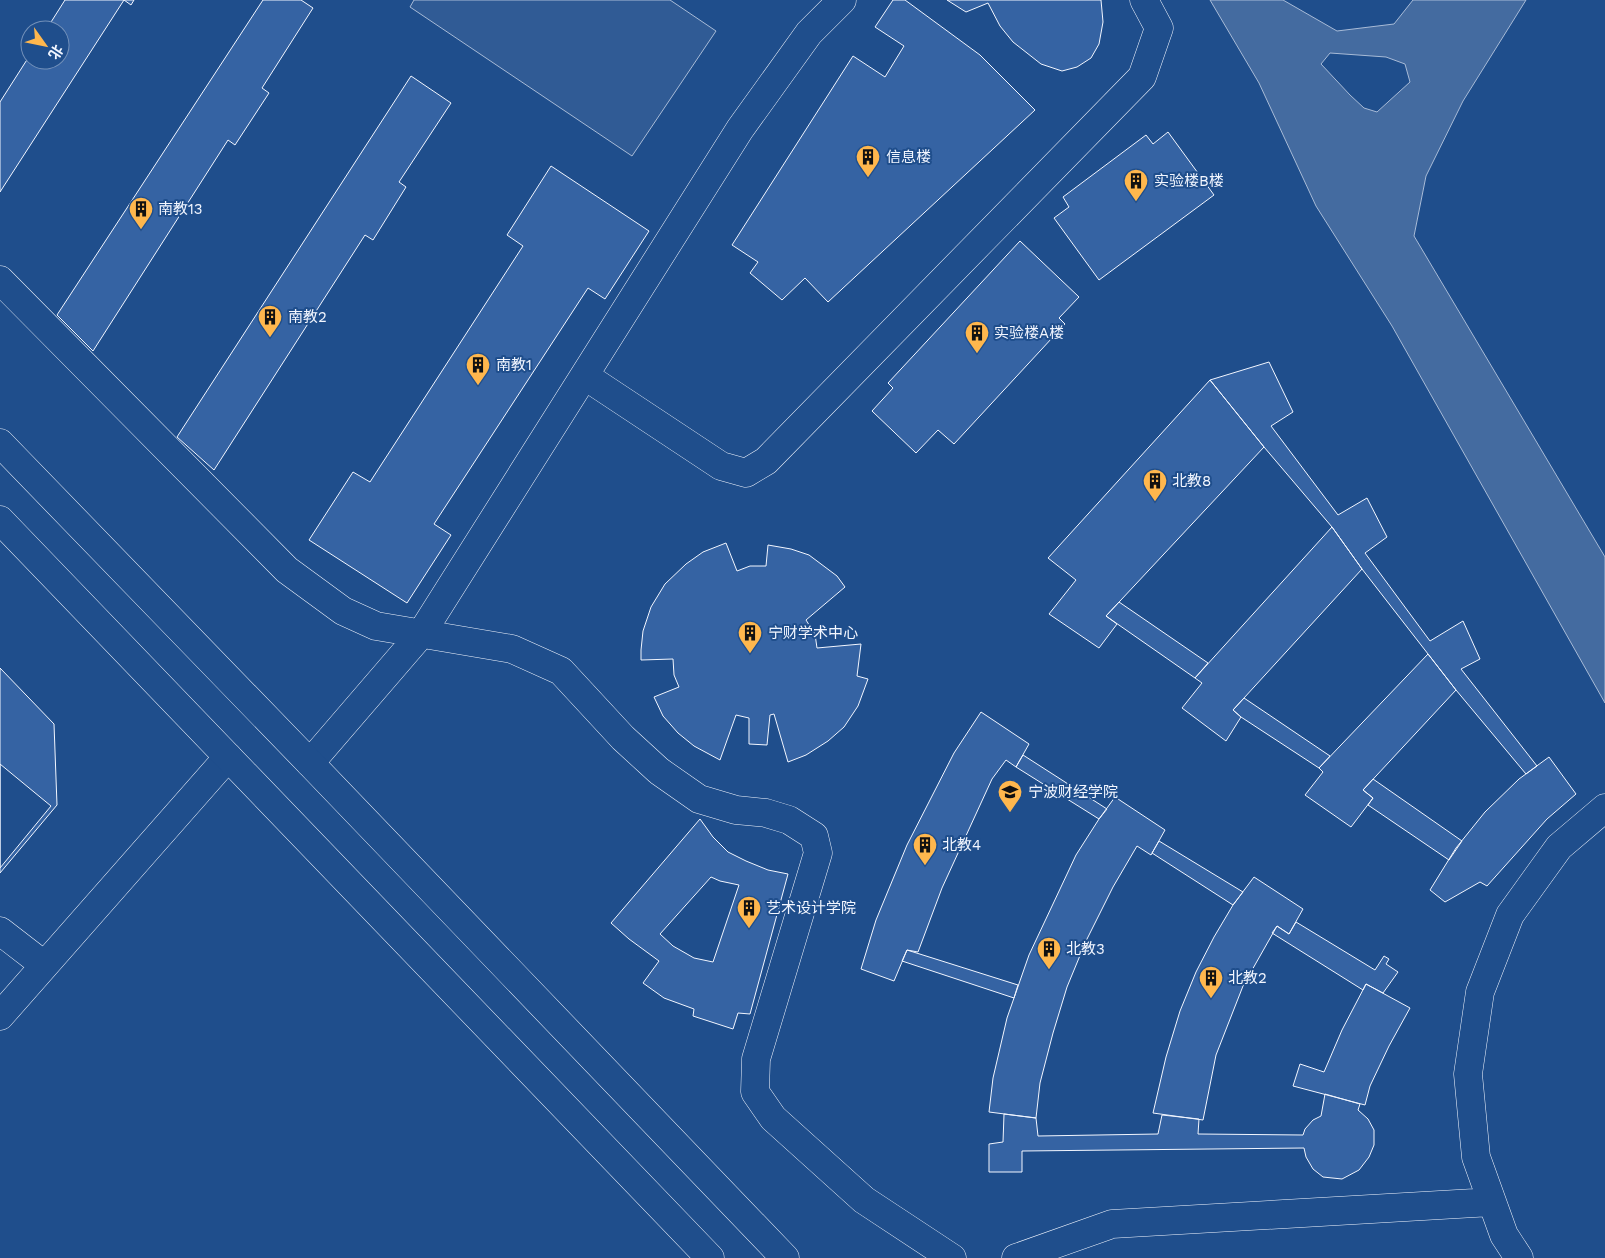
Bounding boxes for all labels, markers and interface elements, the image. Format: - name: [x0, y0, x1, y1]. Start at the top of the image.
- north arrow: [20, 20, 70, 70]
- text: 北: [45, 42, 66, 62]
- building icon: 信息楼: [855, 144, 881, 178]
- place label: 信息楼: [886, 148, 931, 166]
- building icon: 实验楼B楼: [1123, 168, 1149, 202]
- place label: 实验楼B楼: [1154, 172, 1224, 190]
- building icon: 南教13: [128, 196, 154, 230]
- place label: 南教13: [158, 200, 203, 218]
- building icon: 南教2: [257, 304, 283, 338]
- place label: 南教2: [288, 308, 327, 326]
- building icon: 实验楼A楼: [964, 320, 990, 354]
- place label: 实验楼A楼: [994, 324, 1064, 342]
- building icon: 南教1: [465, 352, 491, 386]
- place label: 南教1: [496, 356, 532, 374]
- building icon: 北教8: [1142, 468, 1168, 502]
- place label: 北教8: [1172, 472, 1211, 490]
- building icon: 宁财学术中心: [737, 620, 763, 654]
- place label: 宁财学术中心: [768, 624, 858, 642]
- school or university icon: 宁波财经学院: [997, 779, 1023, 813]
- place label: 宁波财经学院: [1028, 783, 1118, 801]
- building icon: 北教4: [912, 832, 938, 866]
- place label: 北教4: [942, 836, 981, 854]
- building icon: 艺术设计学院: [736, 895, 762, 929]
- place label: 艺术设计学院: [766, 899, 856, 917]
- building icon: 北教3: [1036, 936, 1062, 970]
- place label: 北教3: [1066, 940, 1105, 958]
- building icon: 北教2: [1198, 965, 1224, 999]
- place label: 北教2: [1228, 969, 1267, 987]

